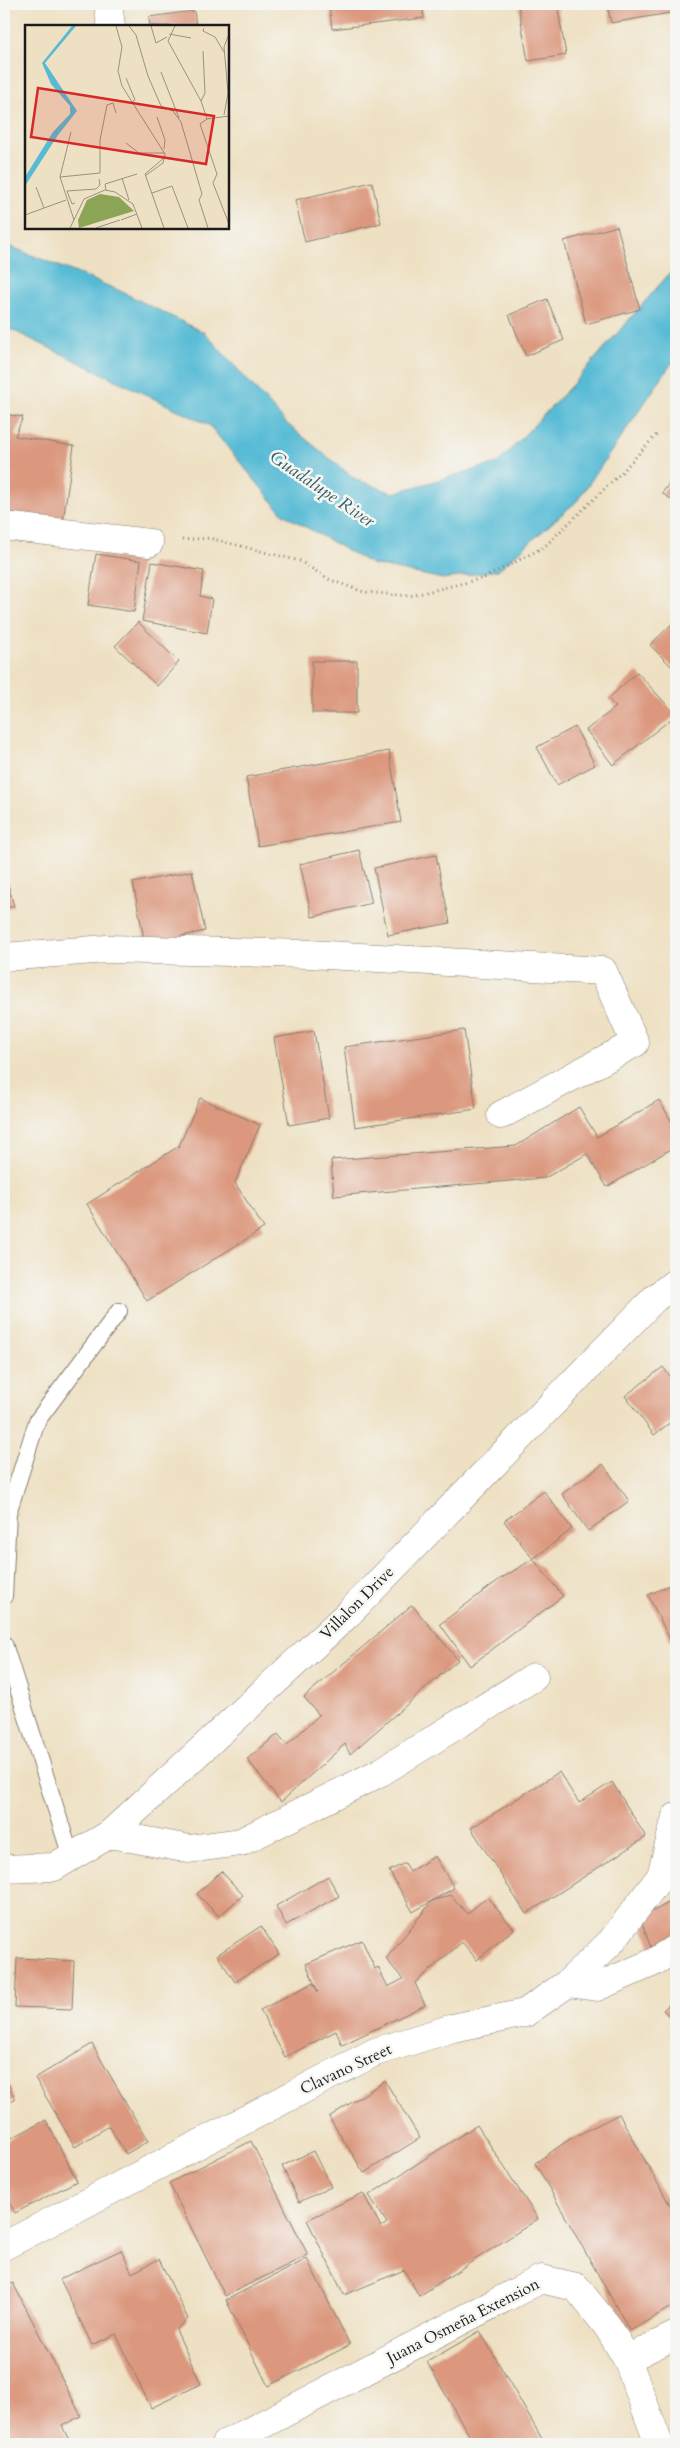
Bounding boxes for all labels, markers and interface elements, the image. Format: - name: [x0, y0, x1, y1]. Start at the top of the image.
- inset map: [25, 25, 229, 229]
- water label: Guadalupe River: [265, 445, 380, 534]
- street label: Villalon Drive: [315, 1561, 399, 1645]
- street label: Clavano Street: [297, 2038, 395, 2100]
- street label: Juana Osmeña Extension: [381, 2273, 543, 2370]

